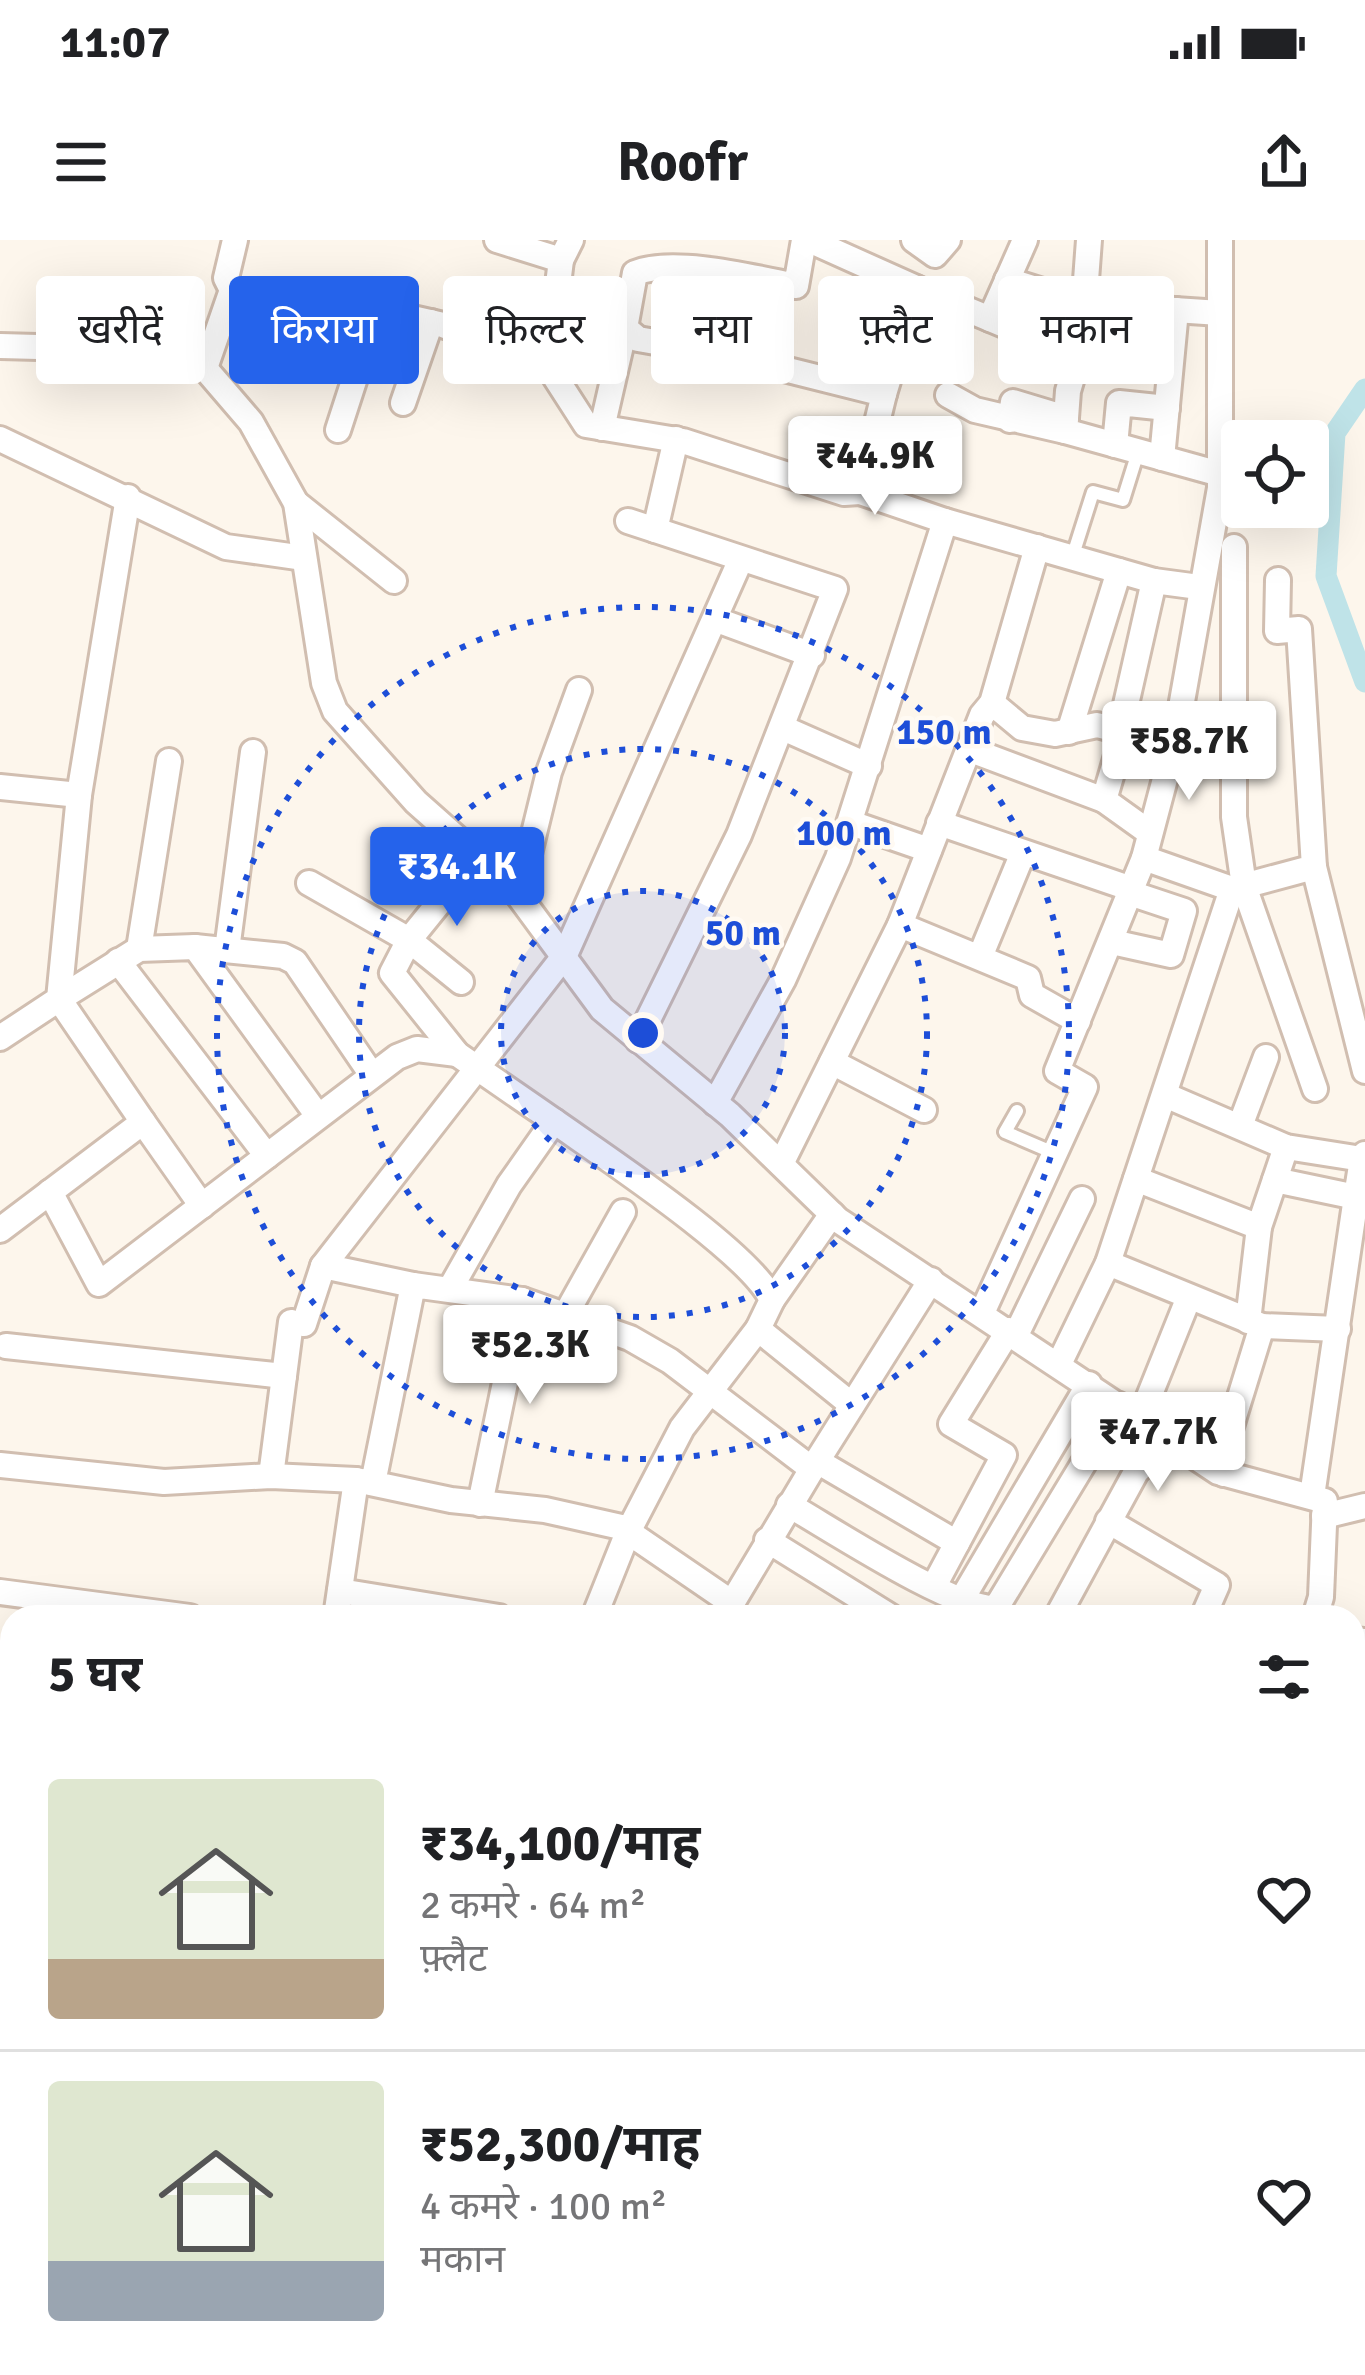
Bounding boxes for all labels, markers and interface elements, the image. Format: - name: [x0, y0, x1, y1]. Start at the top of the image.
- text: 11:07: [60, 15, 170, 70]
- icon: menu: [48, 129, 114, 195]
- text: Roofr: [617, 129, 748, 196]
- icon: share: [1251, 129, 1317, 195]
- chip: खरीदें: [36, 276, 205, 384]
- chip: किराया: [229, 276, 419, 384]
- chip: फ़िल्टर: [443, 276, 627, 384]
- chip: नया: [651, 276, 794, 384]
- chip: फ़्लैट: [818, 276, 974, 384]
- chip: मकान: [998, 276, 1174, 384]
- pin: ₹44.9K: [777, 416, 973, 518]
- map controls: [1221, 420, 1329, 528]
- button: locate: [1221, 420, 1329, 528]
- text: ₹44.9K: [815, 431, 935, 479]
- pin: ₹58.7K: [1091, 701, 1287, 803]
- text: 150 m: [896, 710, 992, 755]
- text: ₹58.7K: [1129, 716, 1249, 764]
- text: 100 m: [796, 811, 892, 856]
- pin: ₹34.1K: [359, 827, 555, 929]
- text: ₹34.1K: [397, 842, 517, 890]
- text: 50 m: [705, 911, 781, 956]
- centre of rings: [622, 1012, 664, 1054]
- pin: ₹52.3K: [432, 1305, 628, 1407]
- text: ₹52.3K: [470, 1320, 590, 1368]
- pin: ₹47.7K: [1060, 1392, 1256, 1494]
- text: ₹47.7K: [1098, 1407, 1218, 1455]
- text: 5 घर: [48, 1643, 142, 1706]
- icon: filters: [1251, 1644, 1317, 1710]
- text: ₹34,100/माह: [420, 1812, 700, 1875]
- icon: home: [144, 1827, 288, 1971]
- icon: heart: [1251, 1866, 1317, 1932]
- text: 2 कमरे · 64 m²: [420, 1881, 646, 1929]
- text: फ़्लैट: [420, 1934, 487, 1982]
- text: ₹52,300/माह: [420, 2113, 700, 2176]
- icon: home: [144, 2129, 288, 2273]
- icon: heart: [1251, 2168, 1317, 2234]
- text: 4 कमरे · 100 m²: [420, 2182, 667, 2230]
- text: मकान: [420, 2235, 505, 2283]

